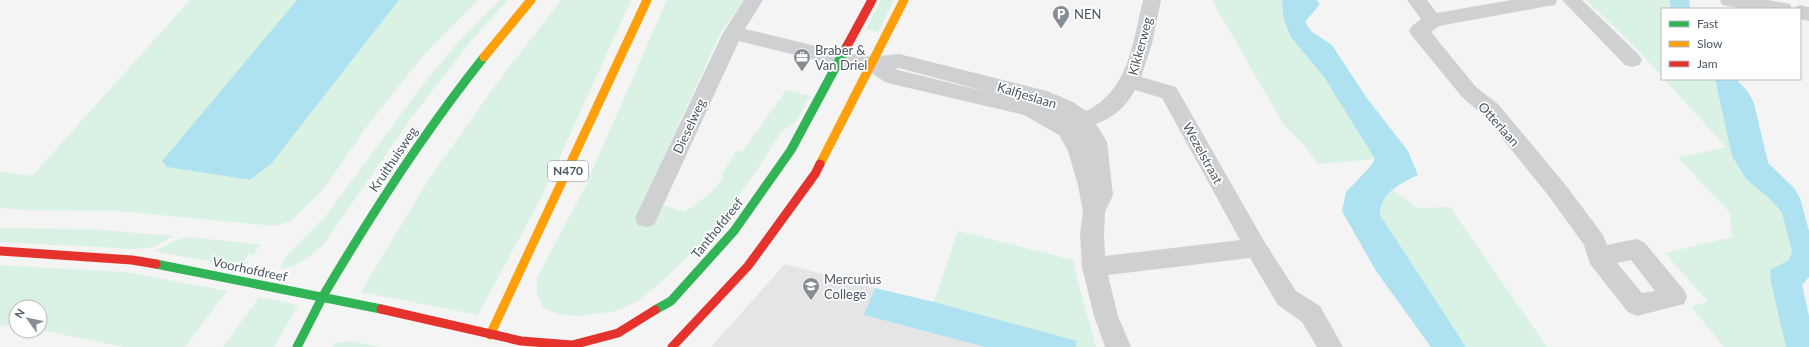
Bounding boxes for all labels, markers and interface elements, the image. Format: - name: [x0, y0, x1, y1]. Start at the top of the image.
- parking icon: NEN: [1051, 4, 1071, 29]
- place label: NEN: [1074, 6, 1101, 22]
- legend: [1661, 8, 1801, 80]
- street label: Kikkerweg: [1125, 15, 1156, 77]
- text: Fast: [1697, 16, 1719, 31]
- text: Slow: [1697, 36, 1723, 51]
- place label: Braber & Van Driel: [815, 42, 867, 73]
- office icon: Braber & Van Driel: [792, 47, 812, 72]
- text: Jam: [1697, 56, 1718, 71]
- street label: Kalfjeslaan: [995, 78, 1059, 112]
- street label: Dieselweg: [669, 96, 709, 156]
- street label: Otterlaan: [1475, 99, 1523, 149]
- street label: Wezelstraat: [1180, 120, 1227, 187]
- street label: Kruithuisweg: [365, 123, 421, 195]
- road number: N470: [548, 161, 588, 181]
- street label: Tanthofdreef: [688, 194, 747, 262]
- street label: Voorhofdreef: [211, 253, 289, 285]
- place label: Mercurius College: [824, 271, 882, 302]
- school or university icon: Mercurius College: [801, 276, 821, 301]
- north arrow: [8, 299, 48, 339]
- text: N: [11, 306, 27, 320]

